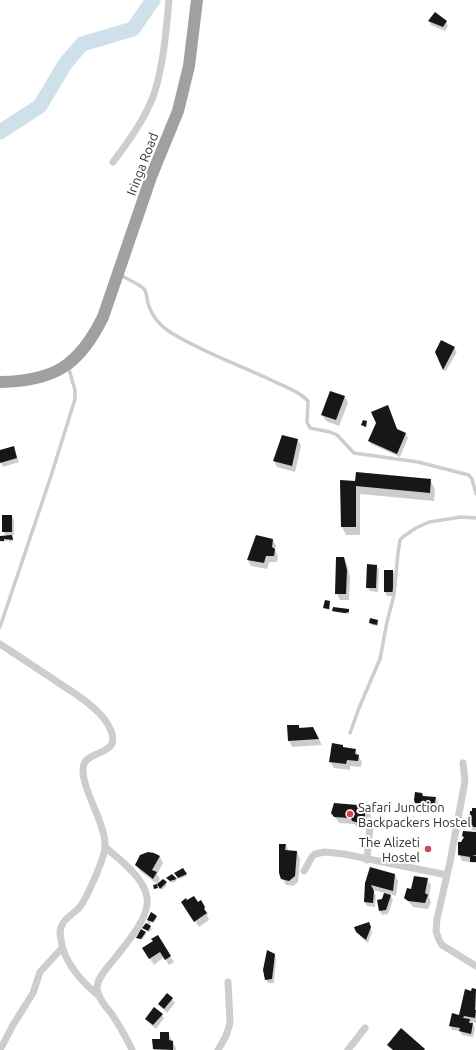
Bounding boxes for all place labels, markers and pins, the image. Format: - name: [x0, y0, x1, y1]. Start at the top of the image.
- place label: Safari Junction Backpackers Hostel: [358, 800, 472, 829]
- marker: Safari Junction Backpackers Hostel: [345, 809, 355, 819]
- place label: The Alizeti Hostel: [359, 835, 421, 864]
- marker: The Alizeti Hostel: [423, 844, 433, 854]

